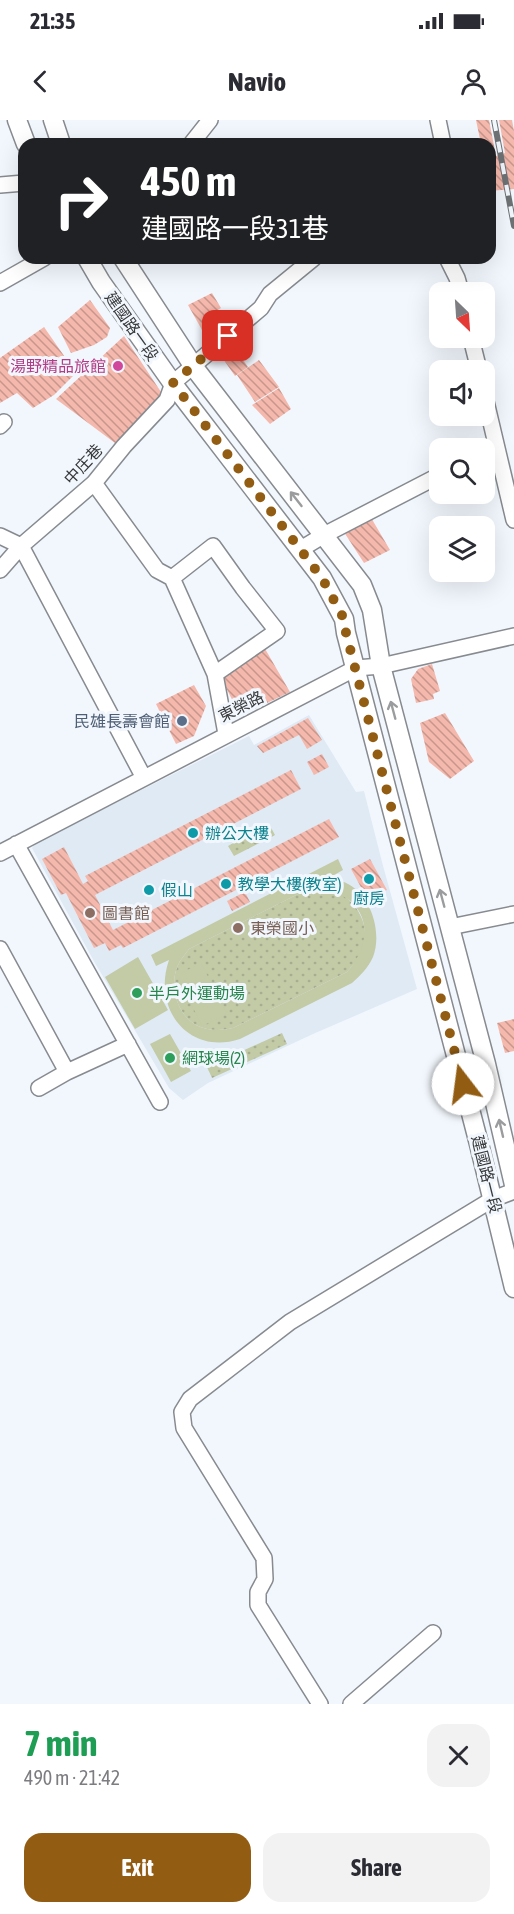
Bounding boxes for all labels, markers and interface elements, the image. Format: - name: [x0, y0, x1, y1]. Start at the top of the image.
- text: 21:35: [30, 8, 75, 34]
- icon: back: [24, 65, 57, 98]
- icon: person: [457, 65, 490, 98]
- text: Navio: [228, 66, 286, 97]
- text: 450 m: [141, 157, 236, 205]
- icon: right: [42, 162, 120, 240]
- text: 建國路一段31巷: [141, 213, 328, 244]
- north arrow: [429, 282, 495, 348]
- map controls: [429, 282, 495, 582]
- street label: 建國路一段: [102, 288, 162, 364]
- pin: [202, 310, 253, 361]
- icon: arrive: [211, 319, 244, 352]
- place label: 湯野精品旅館: [10, 357, 106, 375]
- marker: 湯野精品旅館: [111, 359, 125, 373]
- button: sound: [429, 360, 495, 426]
- button: search: [429, 438, 495, 504]
- street label: 中庄巷: [60, 440, 106, 488]
- one-way arrow: [290, 491, 303, 507]
- button: layers: [429, 516, 495, 582]
- street label: 東榮路: [216, 687, 266, 725]
- one-way arrow: [387, 701, 398, 720]
- place label: 民雄長壽會館: [74, 712, 170, 730]
- marker: 民雄長壽會館: [175, 714, 189, 728]
- place label: 辦公大樓: [205, 824, 269, 842]
- marker: 辦公大樓: [186, 826, 200, 840]
- marker: 廚房: [362, 872, 376, 886]
- place label: 教學大樓(教室): [238, 875, 342, 894]
- marker: 教學大樓(教室): [219, 877, 233, 891]
- place label: 假山: [161, 881, 193, 899]
- marker: 假山: [142, 883, 156, 897]
- place label: 廚房: [353, 889, 385, 907]
- one-way arrow: [436, 889, 447, 908]
- place label: 圖書館: [102, 904, 150, 922]
- marker: 圖書館: [83, 906, 97, 920]
- place label: 東榮國小: [250, 919, 314, 937]
- marker: 東榮國小: [231, 921, 245, 935]
- place label: 半戶外運動場: [149, 984, 245, 1002]
- marker: 半戶外運動場: [130, 986, 144, 1000]
- place label: 網球場(2): [182, 1049, 245, 1068]
- marker: 網球場(2): [163, 1051, 177, 1065]
- position arrow: [431, 1052, 495, 1116]
- one-way arrow: [495, 1119, 506, 1138]
- street label: 建國路一段: [469, 1133, 505, 1215]
- text: 7 min: [24, 1722, 98, 1764]
- button: close: [427, 1724, 490, 1787]
- text: 490 m · 21:42: [24, 1766, 120, 1789]
- button: Exit: [24, 1833, 251, 1902]
- button: Share: [263, 1833, 490, 1902]

